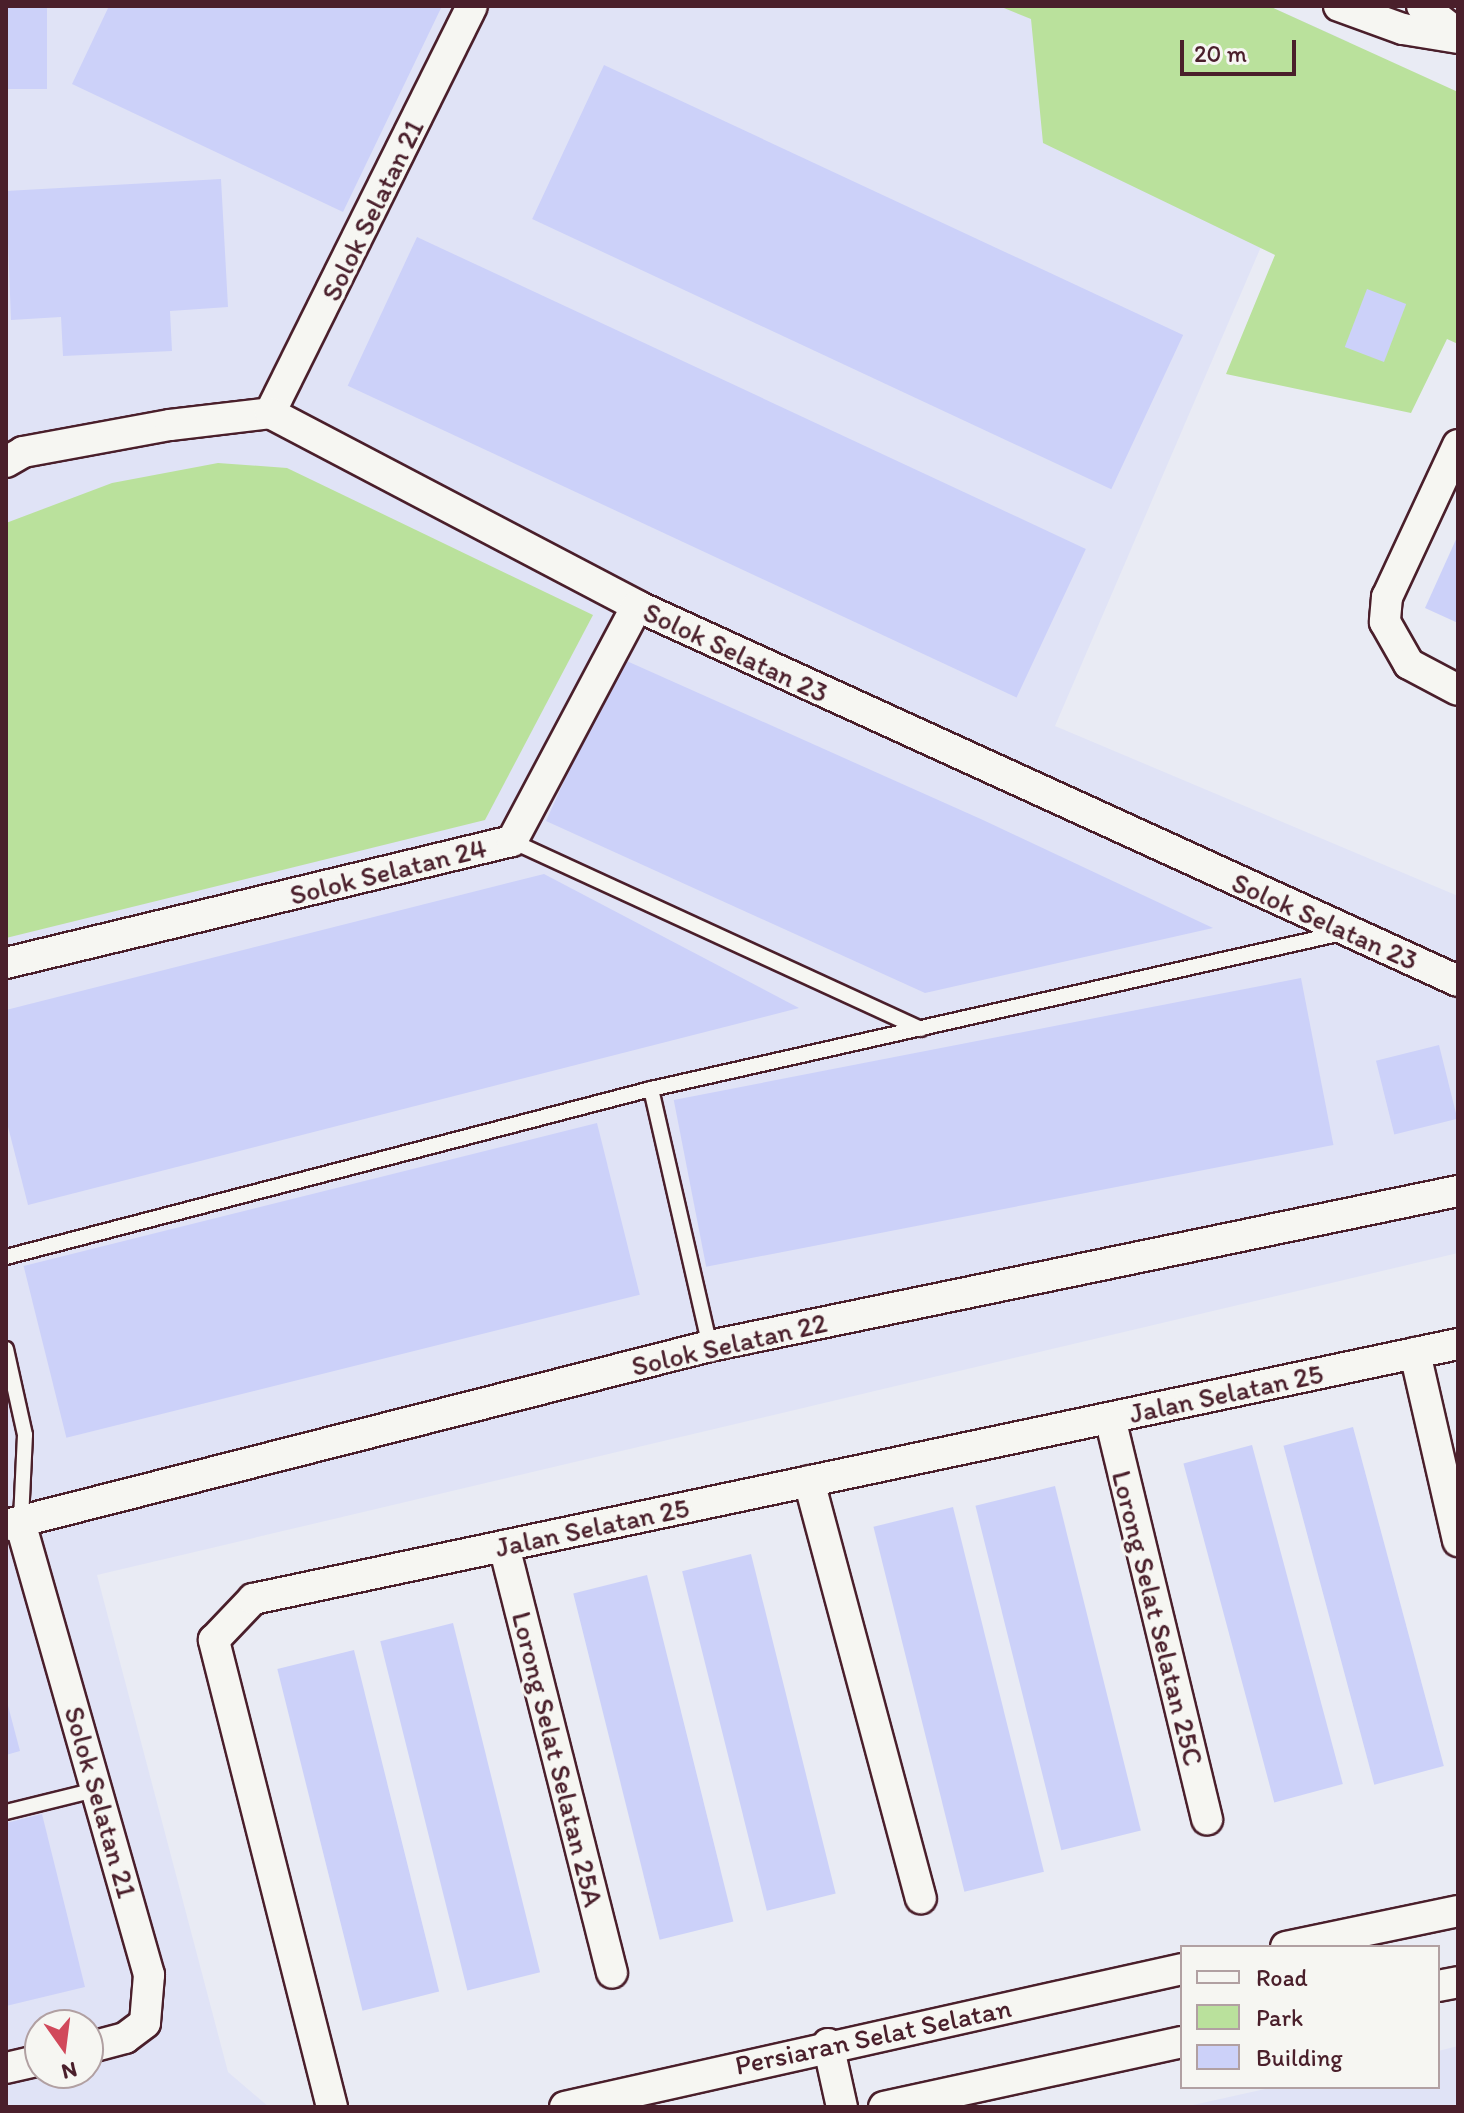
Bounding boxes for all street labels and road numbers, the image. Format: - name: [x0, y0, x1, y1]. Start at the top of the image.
- street label: Solok Selatan 21: [313, 113, 431, 307]
- street label: Solok Selatan 23: [638, 594, 834, 710]
- street label: Solok Selatan 24: [286, 830, 490, 912]
- street label: Solok Selatan 23: [1226, 865, 1424, 977]
- street label: Solok Selatan 22: [628, 1305, 830, 1383]
- street label: Jalan Selatan 25: [1126, 1356, 1326, 1430]
- street label: Lorong Selat Selatan 25C: [1105, 1467, 1211, 1769]
- street label: Jalan Selatan 25: [492, 1490, 692, 1564]
- street label: Lorong Selat Selatan 25A: [505, 1608, 611, 1910]
- street label: Solok Selatan 21: [57, 1702, 145, 1902]
- street label: Persiaran Selat Selatan: [732, 1990, 1014, 2082]

